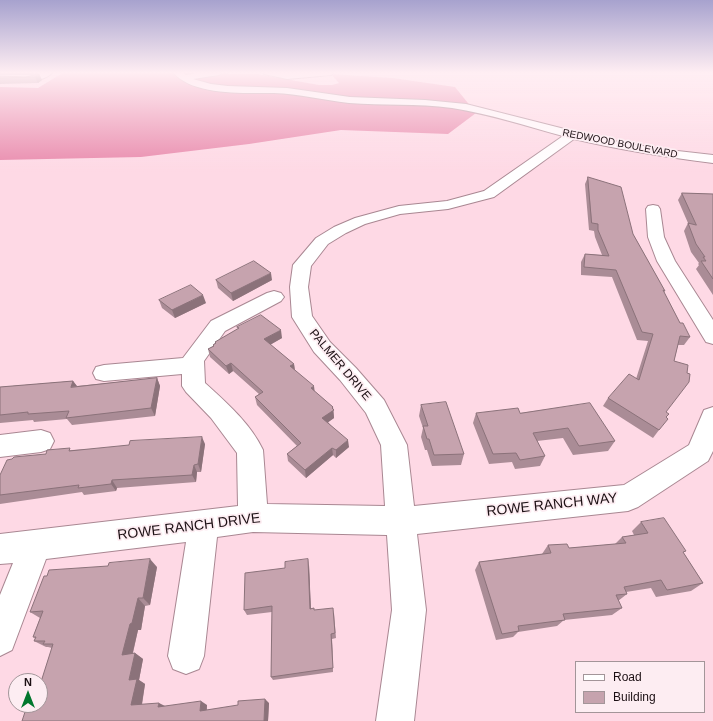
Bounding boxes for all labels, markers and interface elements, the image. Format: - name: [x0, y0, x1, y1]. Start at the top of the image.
- street label: REDWOOD BOULEVARD: [561, 127, 679, 161]
- street label: PALMER DRIVE: [306, 326, 374, 404]
- street label: ROWE RANCH WAY: [486, 490, 618, 520]
- street label: ROWE RANCH DRIVE: [117, 510, 261, 544]
- legend: [575, 661, 705, 713]
- text: Road: [613, 670, 642, 684]
- north arrow: [8, 673, 48, 713]
- text: N: [24, 676, 32, 688]
- text: Building: [613, 690, 656, 704]

